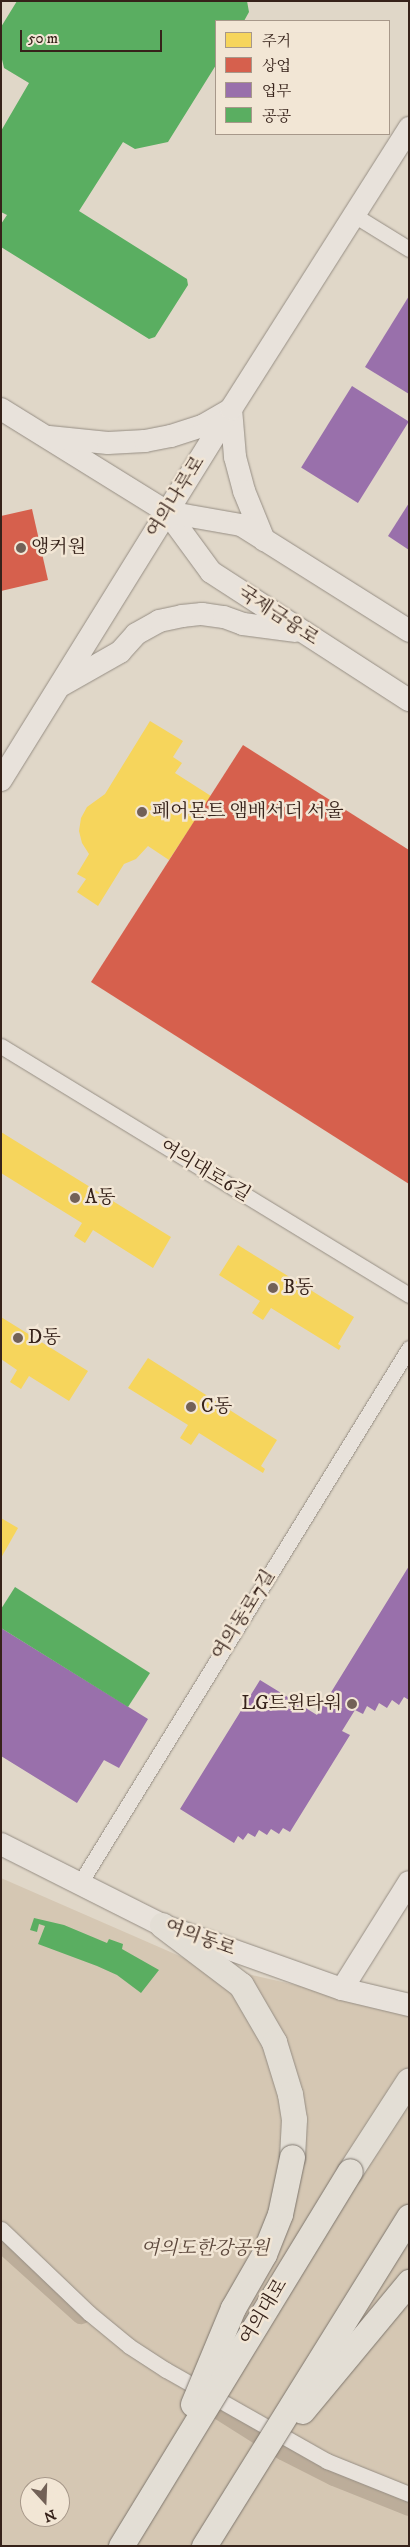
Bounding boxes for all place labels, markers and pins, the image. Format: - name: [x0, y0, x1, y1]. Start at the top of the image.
- place label: 앵커원: [31, 537, 86, 559]
- marker: 앵커원: [15, 542, 27, 554]
- place label: 페어몬트 앰배서더 서울: [152, 801, 344, 823]
- marker: 페어몬트 앰배서더 서울: [136, 806, 148, 818]
- place label: A동: [85, 1187, 115, 1209]
- marker: A동: [69, 1192, 81, 1204]
- place label: B동: [283, 1277, 313, 1299]
- marker: B동: [267, 1282, 279, 1294]
- place label: D동: [28, 1327, 61, 1349]
- marker: D동: [12, 1332, 24, 1344]
- place label: C동: [201, 1396, 232, 1418]
- marker: C동: [185, 1401, 197, 1413]
- place label: LG트윈타워: [242, 1693, 342, 1715]
- marker: LG트윈타워: [346, 1698, 358, 1710]

